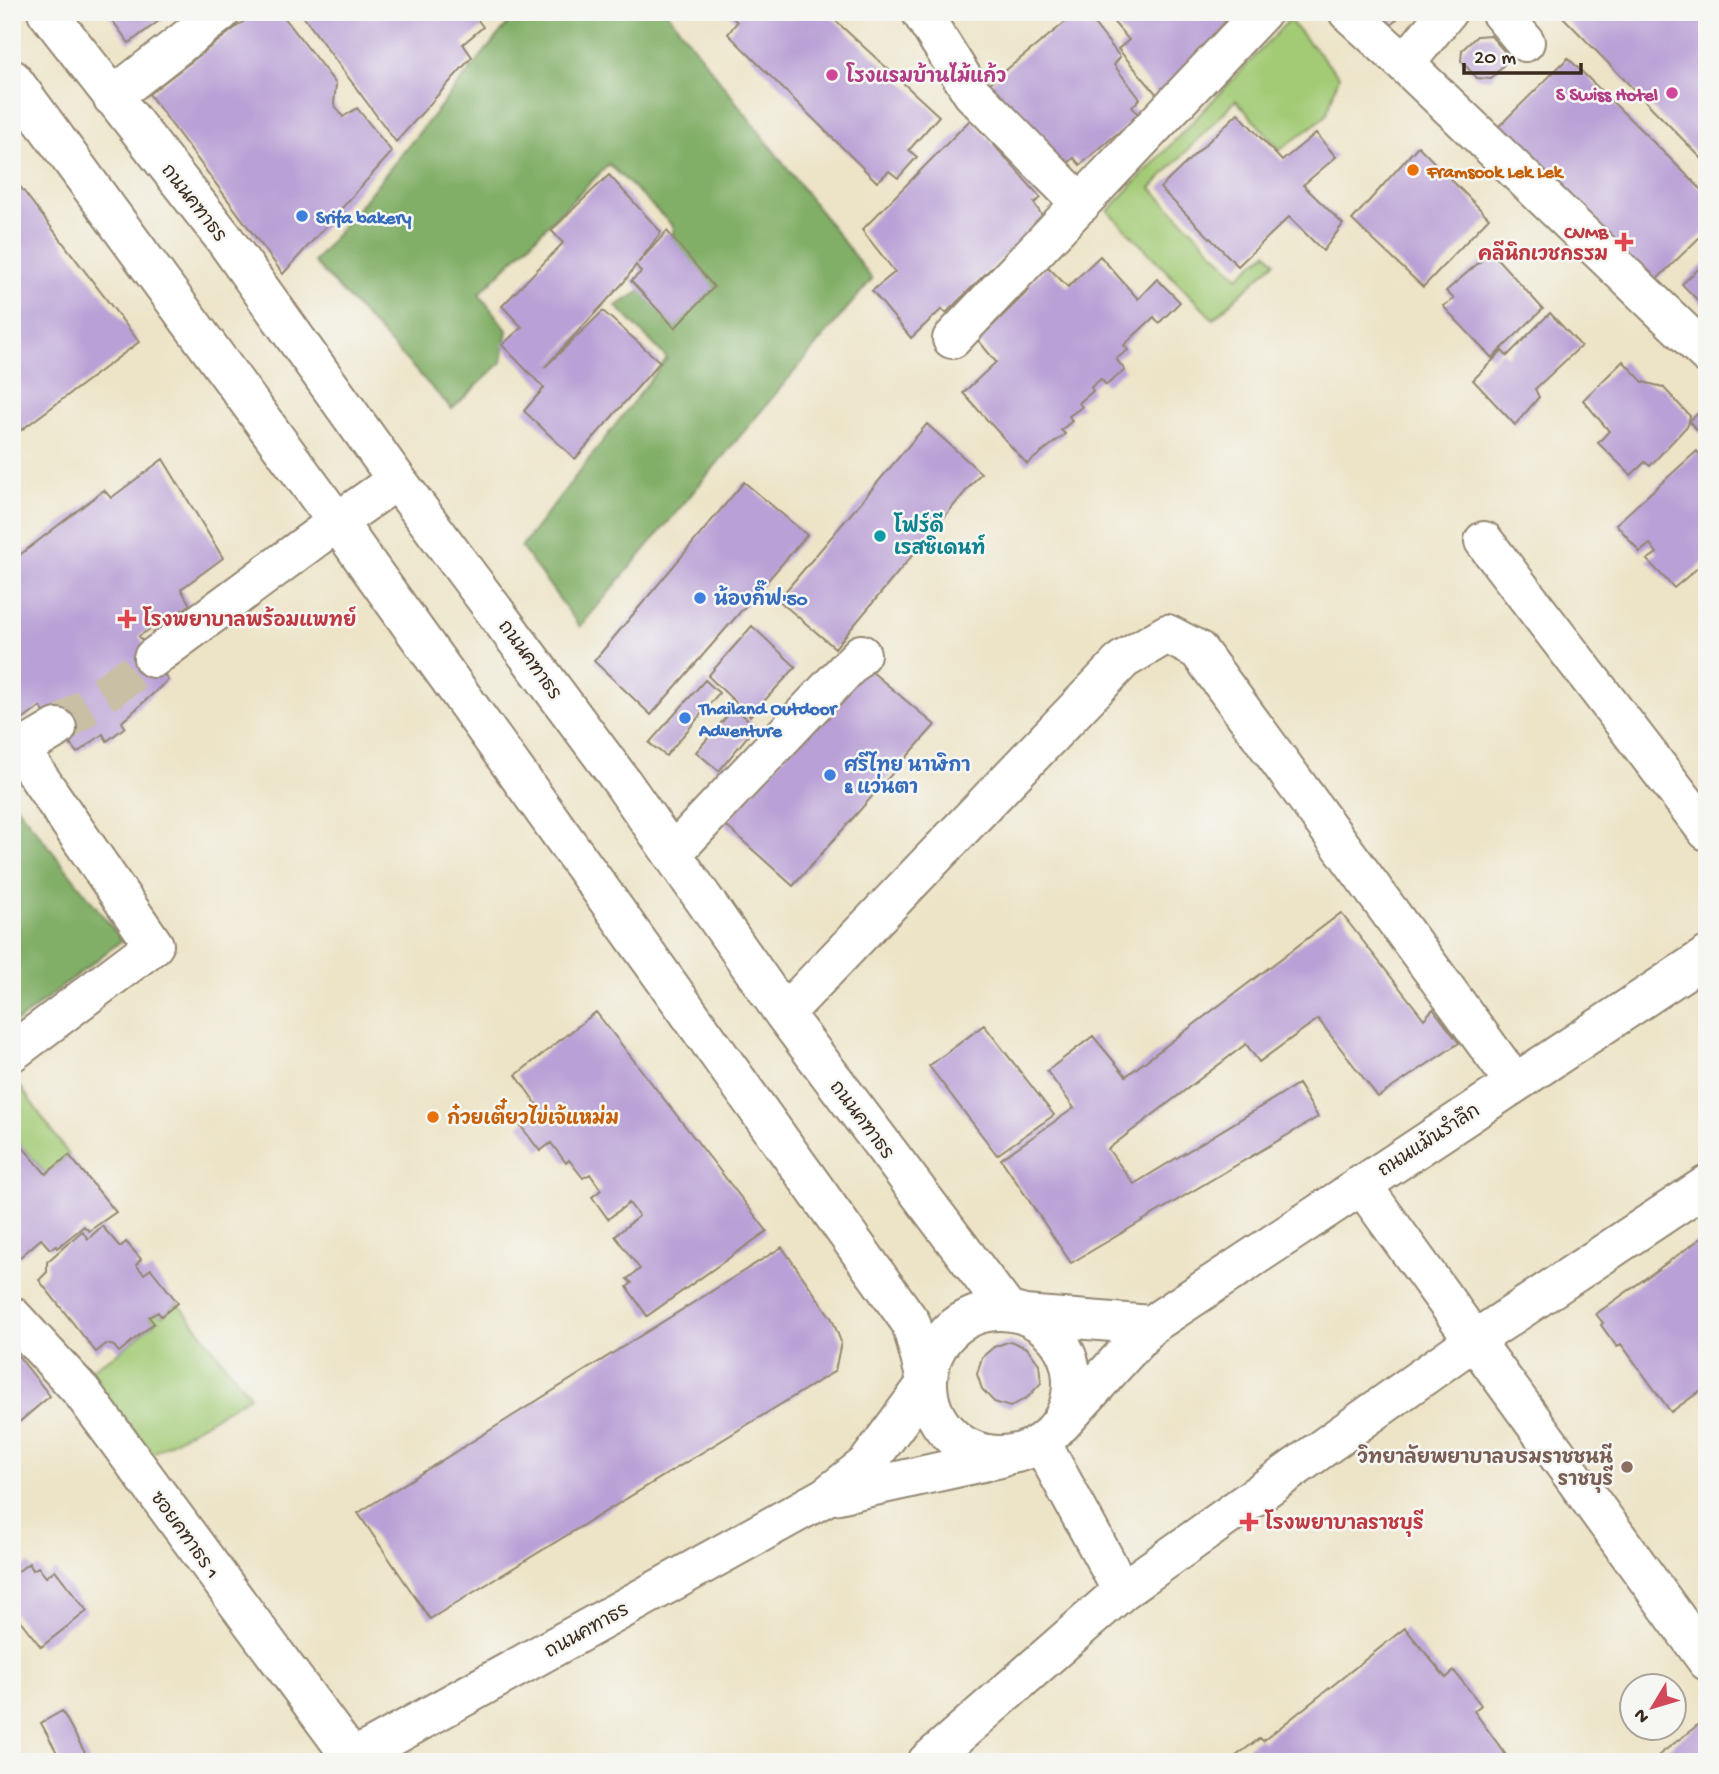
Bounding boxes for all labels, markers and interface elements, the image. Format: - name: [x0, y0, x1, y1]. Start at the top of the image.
- scale bar: [1464, 32, 1581, 76]
- text: 20 m: [1474, 47, 1516, 72]
- place label: โรงแรมบ้านไม้แก้ว: [846, 62, 1006, 90]
- marker: โรงแรมบ้านไม้แก้ว: [824, 67, 840, 83]
- place label: S Swiss Hotel: [1556, 85, 1658, 108]
- marker: S Swiss Hotel: [1664, 85, 1680, 101]
- street label: ถนนคฑาธร: [155, 160, 230, 248]
- marker: Framsook Lek Lek: [1405, 162, 1421, 178]
- place label: Framsook Lek Lek: [1426, 162, 1565, 185]
- marker: Srifa bakery: [294, 208, 310, 224]
- place label: Srifa bakery: [316, 208, 412, 231]
- place label: CVMB คลีนิกเวชกรรม: [1478, 223, 1609, 268]
- marker: CVMB คลีนิกเวชกรรม: [1614, 232, 1634, 252]
- place label: โฟร์ดี เรสซิเดนท์: [893, 512, 986, 562]
- marker: โฟร์ดี เรสซิเดนท์: [872, 528, 888, 544]
- place label: น้องกิ๊ฟ'50: [714, 579, 808, 613]
- marker: น้องกิ๊ฟ'50: [692, 590, 708, 606]
- place label: โรงพยาบาลพร้อมแพทย์: [142, 606, 356, 634]
- marker: โรงพยาบาลพร้อมแพทย์: [117, 609, 137, 629]
- street label: ถนนคฑาธร: [492, 617, 565, 705]
- place label: Thailand Outdoor Adventure: [697, 699, 839, 744]
- marker: Thailand Outdoor Adventure: [677, 710, 693, 726]
- place label: ศรีไทย นาฬิกา & แว่นตา: [844, 751, 970, 801]
- marker: ศรีไทย นาฬิกา & แว่นตา: [822, 767, 838, 783]
- street label: ถนนคฑาธร: [823, 1077, 897, 1165]
- place label: ก๋วยเตี๋ยวไข่เจ้แหม่ม: [447, 1098, 619, 1132]
- street label: ถนนแม้นรำลึก: [1373, 1098, 1485, 1183]
- marker: ก๋วยเตี๋ยวไข่เจ้แหม่ม: [425, 1109, 441, 1125]
- place label: วิทยาลัยพยาบาลบรมราชชนนี ราชบุรี: [1357, 1443, 1613, 1493]
- marker: วิทยาลัยพยาบาลบรมราชชนนี ราชบุรี: [1619, 1459, 1635, 1475]
- street label: ซอยคฑาธร 1: [144, 1488, 222, 1584]
- place label: โรงพยาบาลราชบุรี: [1264, 1509, 1424, 1537]
- marker: โรงพยาบาลราชบุรี: [1239, 1512, 1259, 1532]
- street label: ถนนคฑาธร: [542, 1599, 634, 1665]
- north arrow: [1618, 1672, 1688, 1742]
- text: N: [1629, 1703, 1655, 1727]

